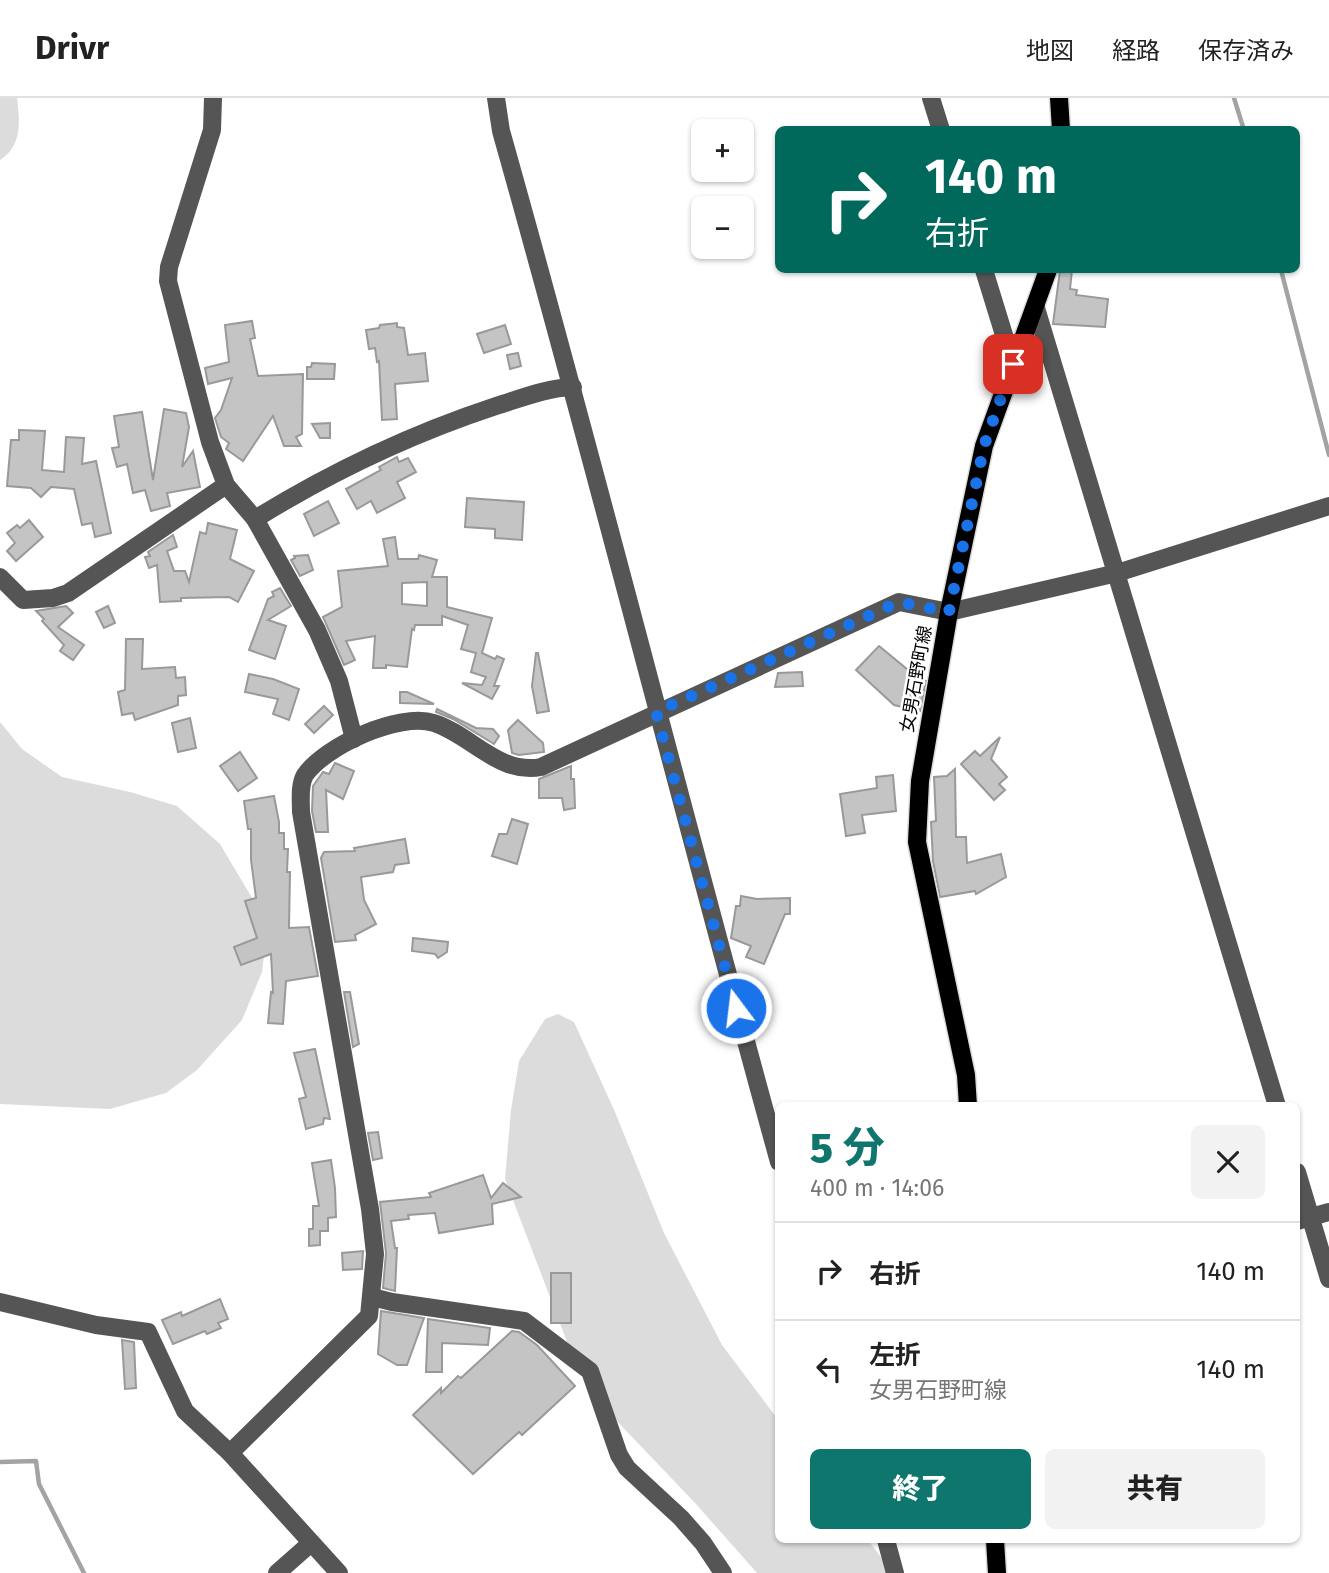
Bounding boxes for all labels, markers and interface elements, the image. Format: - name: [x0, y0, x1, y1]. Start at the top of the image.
- text: Drivr: [35, 28, 109, 68]
- text: 地図: [1026, 37, 1074, 65]
- text: 経路: [1112, 37, 1160, 65]
- text: 保存済み: [1198, 37, 1294, 65]
- map controls: [691, 119, 754, 259]
- button: +: [691, 119, 754, 182]
- text: 140 m: [925, 147, 1057, 206]
- icon: right: [810, 154, 901, 245]
- button: −: [691, 196, 754, 259]
- text: 右折: [925, 214, 989, 252]
- pin: [983, 334, 1043, 394]
- icon: arrive: [994, 345, 1032, 383]
- street label: 女男石野町線: [896, 624, 936, 734]
- position arrow: [699, 971, 773, 1045]
- text: 5 分: [810, 1123, 885, 1173]
- button: close: [1191, 1125, 1265, 1199]
- text: 400 m · 14:06: [810, 1174, 944, 1202]
- icon: right: [810, 1252, 848, 1290]
- text: 140 m: [1196, 1256, 1265, 1287]
- text: 右折: [869, 1259, 921, 1290]
- text: 左折: [869, 1340, 921, 1371]
- icon: left: [810, 1350, 848, 1388]
- text: 140 m: [1196, 1354, 1265, 1385]
- text: 女男石野町線: [869, 1376, 1007, 1404]
- button: 終了: [810, 1449, 1031, 1529]
- button: 共有: [1045, 1449, 1265, 1529]

